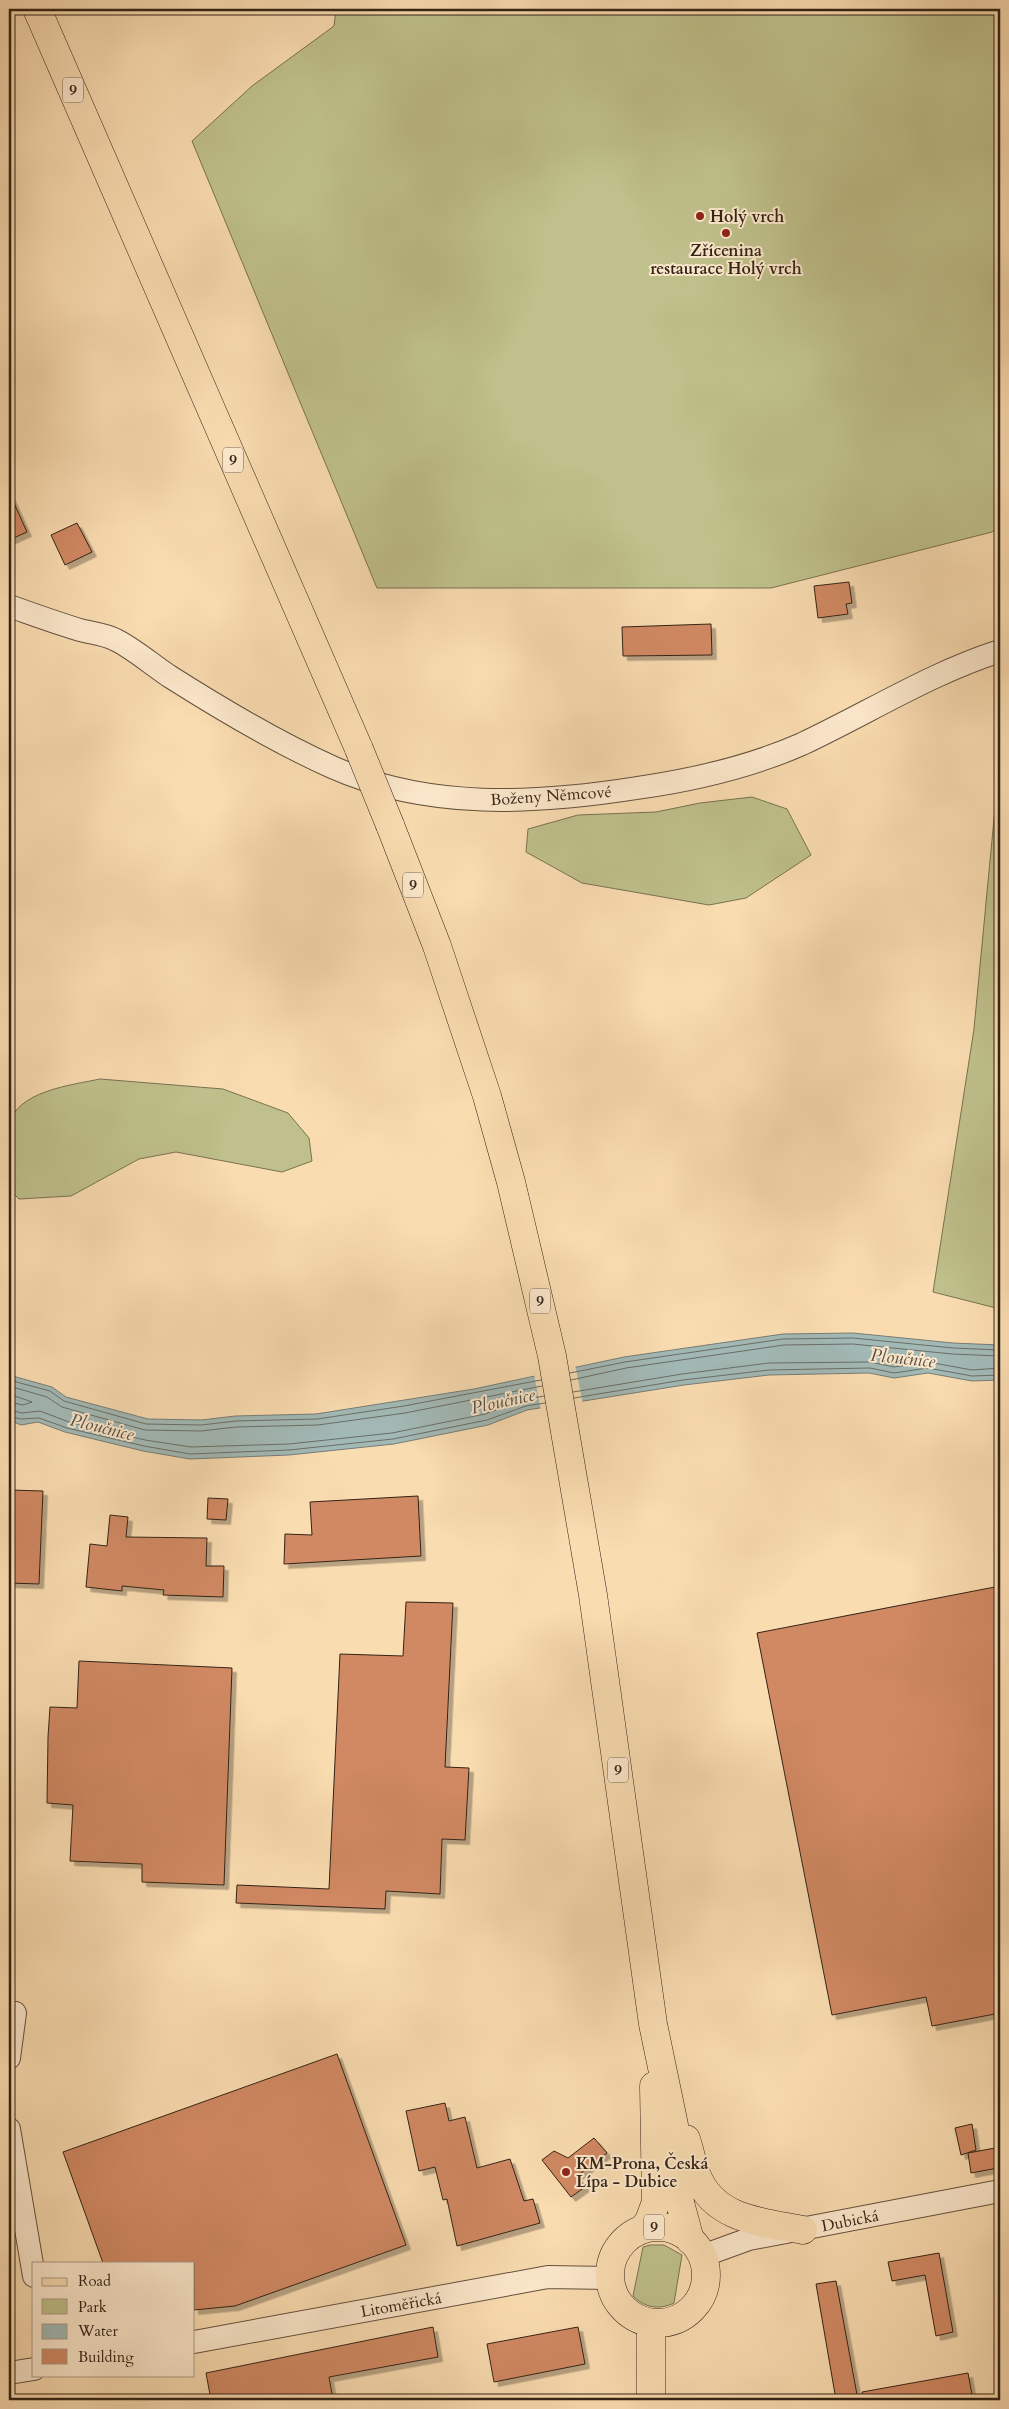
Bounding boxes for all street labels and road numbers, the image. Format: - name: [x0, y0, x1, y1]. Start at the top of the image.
- road number: 9: [63, 78, 83, 102]
- road number: 9: [223, 448, 243, 472]
- street label: Boženy Němcové: [490, 781, 612, 811]
- road number: 9: [403, 872, 423, 898]
- road number: 9: [530, 1288, 550, 1314]
- road number: 9: [608, 1758, 628, 1782]
- street label: Dubická: [820, 2205, 881, 2237]
- road number: 9: [644, 2214, 664, 2240]
- street label: Litoměřická: [359, 2287, 443, 2323]

